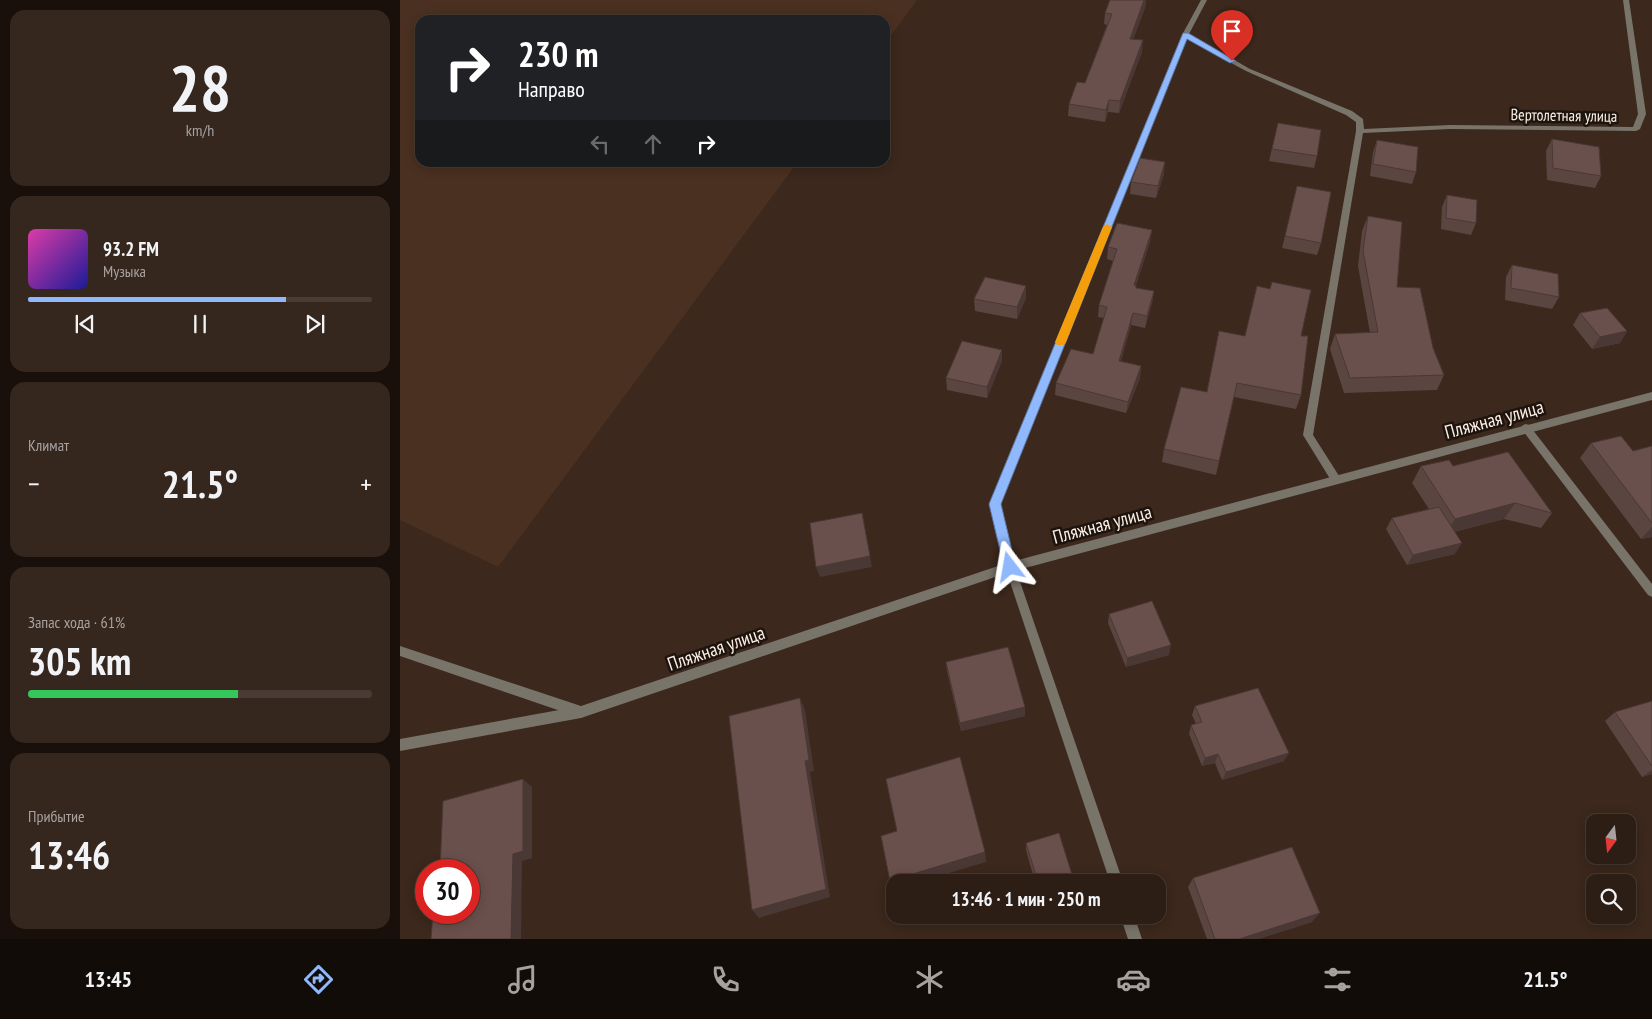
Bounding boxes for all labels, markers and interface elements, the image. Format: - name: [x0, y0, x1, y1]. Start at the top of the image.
- pin: [1211, 10, 1253, 61]
- icon: arrive: [1218, 17, 1246, 45]
- text: 230 m: [518, 31, 599, 77]
- icon: right: [435, 35, 500, 100]
- text: 28: [169, 45, 231, 129]
- text: Направо: [518, 75, 585, 103]
- street label: Вертолетная улица: [1511, 104, 1617, 126]
- text: km/h: [186, 120, 214, 140]
- icon: left: [586, 130, 614, 158]
- icon: ahead: [639, 130, 667, 158]
- icon: right: [692, 130, 720, 158]
- text: 93.2 FM: [103, 237, 159, 261]
- text: Музыка: [103, 261, 146, 281]
- icon: previous: [71, 310, 99, 338]
- icon: pause: [186, 310, 214, 338]
- icon: next: [301, 310, 329, 338]
- street label: Пляжная улица: [1442, 394, 1546, 444]
- text: Климат: [28, 435, 69, 455]
- text: 21.5°: [162, 459, 238, 508]
- text: −: [28, 465, 40, 502]
- text: +: [360, 465, 372, 502]
- street label: Пляжная улица: [1050, 499, 1154, 549]
- position arrow: [983, 540, 1035, 592]
- text: Запас хода · 61%: [28, 612, 125, 632]
- street label: Пляжная улица: [664, 620, 768, 676]
- text: 305 km: [28, 636, 131, 685]
- text: Прибытие: [28, 806, 85, 826]
- north arrow: [1586, 814, 1636, 864]
- map controls: [1586, 814, 1636, 924]
- text: 13:46: [28, 830, 110, 879]
- speed limit sign: 30: [415, 859, 480, 924]
- button: search: [1586, 874, 1636, 924]
- text: 13:46 · 1 мин · 250 m: [952, 887, 1100, 911]
- icon: directions: [301, 962, 336, 997]
- icon: music: [505, 962, 540, 997]
- icon: phone: [708, 962, 743, 997]
- icon: climate: [912, 962, 947, 997]
- icon: car: [1116, 962, 1151, 997]
- icon: filters: [1320, 962, 1355, 997]
- text: 13:45: [84, 965, 132, 993]
- text: 21.5°: [1523, 965, 1568, 993]

